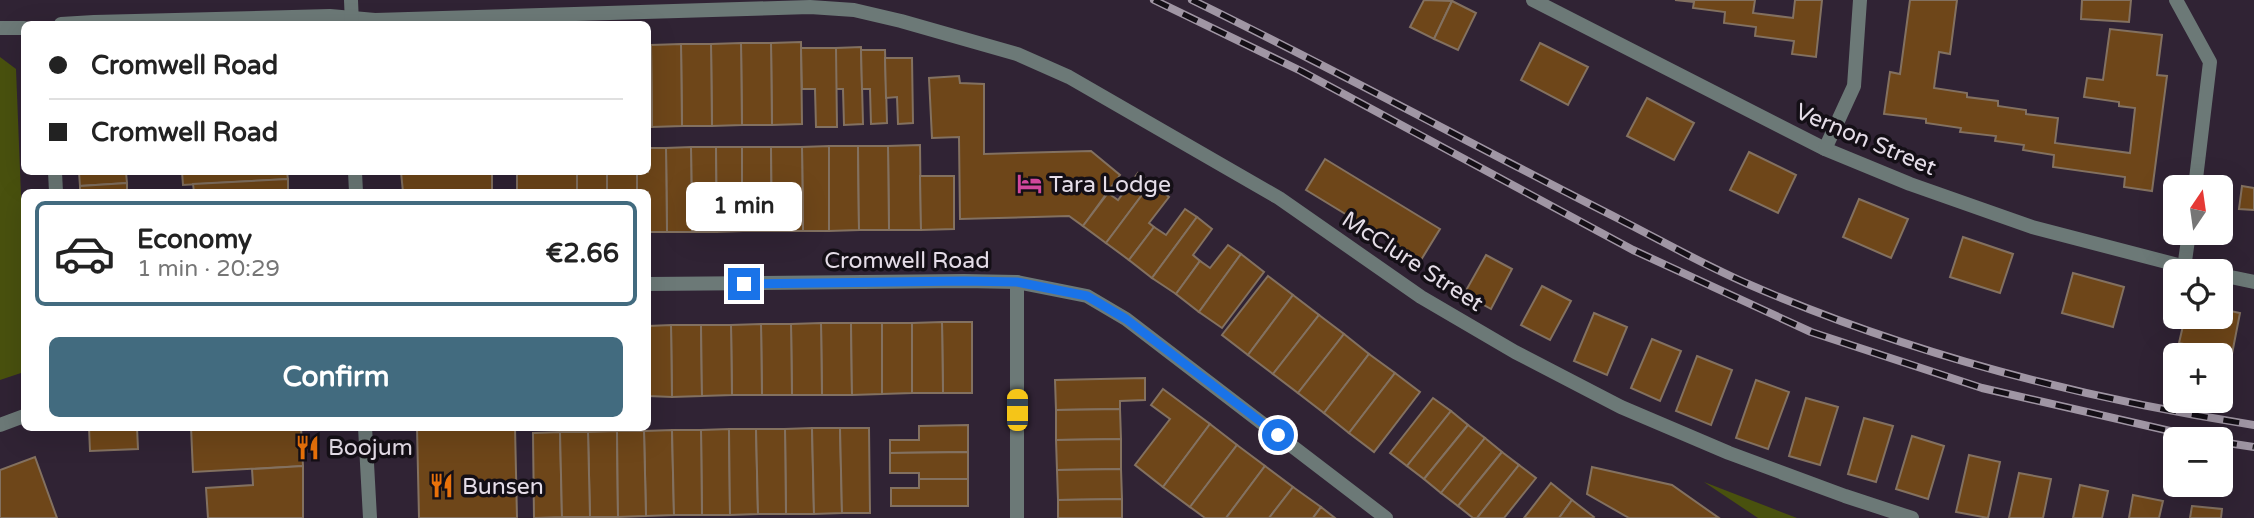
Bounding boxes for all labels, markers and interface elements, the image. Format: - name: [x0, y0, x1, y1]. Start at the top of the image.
- text: Cromwell Road: [91, 50, 278, 81]
- street label: Vernon Street: [1791, 98, 1940, 182]
- text: Cromwell Road: [91, 117, 278, 148]
- hotel icon: Tara Lodge: [1015, 170, 1043, 198]
- place label: Tara Lodge: [1049, 171, 1171, 199]
- north arrow: [2163, 175, 2233, 245]
- map controls: [2163, 175, 2233, 497]
- callout: 1 min: [686, 182, 802, 232]
- text: 1 min: [713, 192, 775, 220]
- street label: McClure Street: [1337, 206, 1489, 318]
- icon: car: [53, 222, 116, 285]
- text: Economy: [137, 224, 252, 255]
- text: €2.66: [546, 238, 619, 269]
- street label: Cromwell Road: [824, 247, 990, 275]
- text: 1 min · 20:29: [137, 255, 280, 283]
- button: locate: [2163, 259, 2233, 329]
- route end: [728, 268, 760, 300]
- button: Confirm: [49, 337, 623, 417]
- button: +: [2163, 343, 2233, 413]
- car: [1007, 389, 1028, 431]
- route start: [1262, 419, 1294, 451]
- button: −: [2163, 427, 2233, 497]
- restaurant icon: Boojum: [294, 433, 322, 461]
- place label: Boojum: [328, 434, 413, 462]
- restaurant icon: Bunsen: [428, 472, 456, 500]
- place label: Bunsen: [462, 473, 544, 501]

